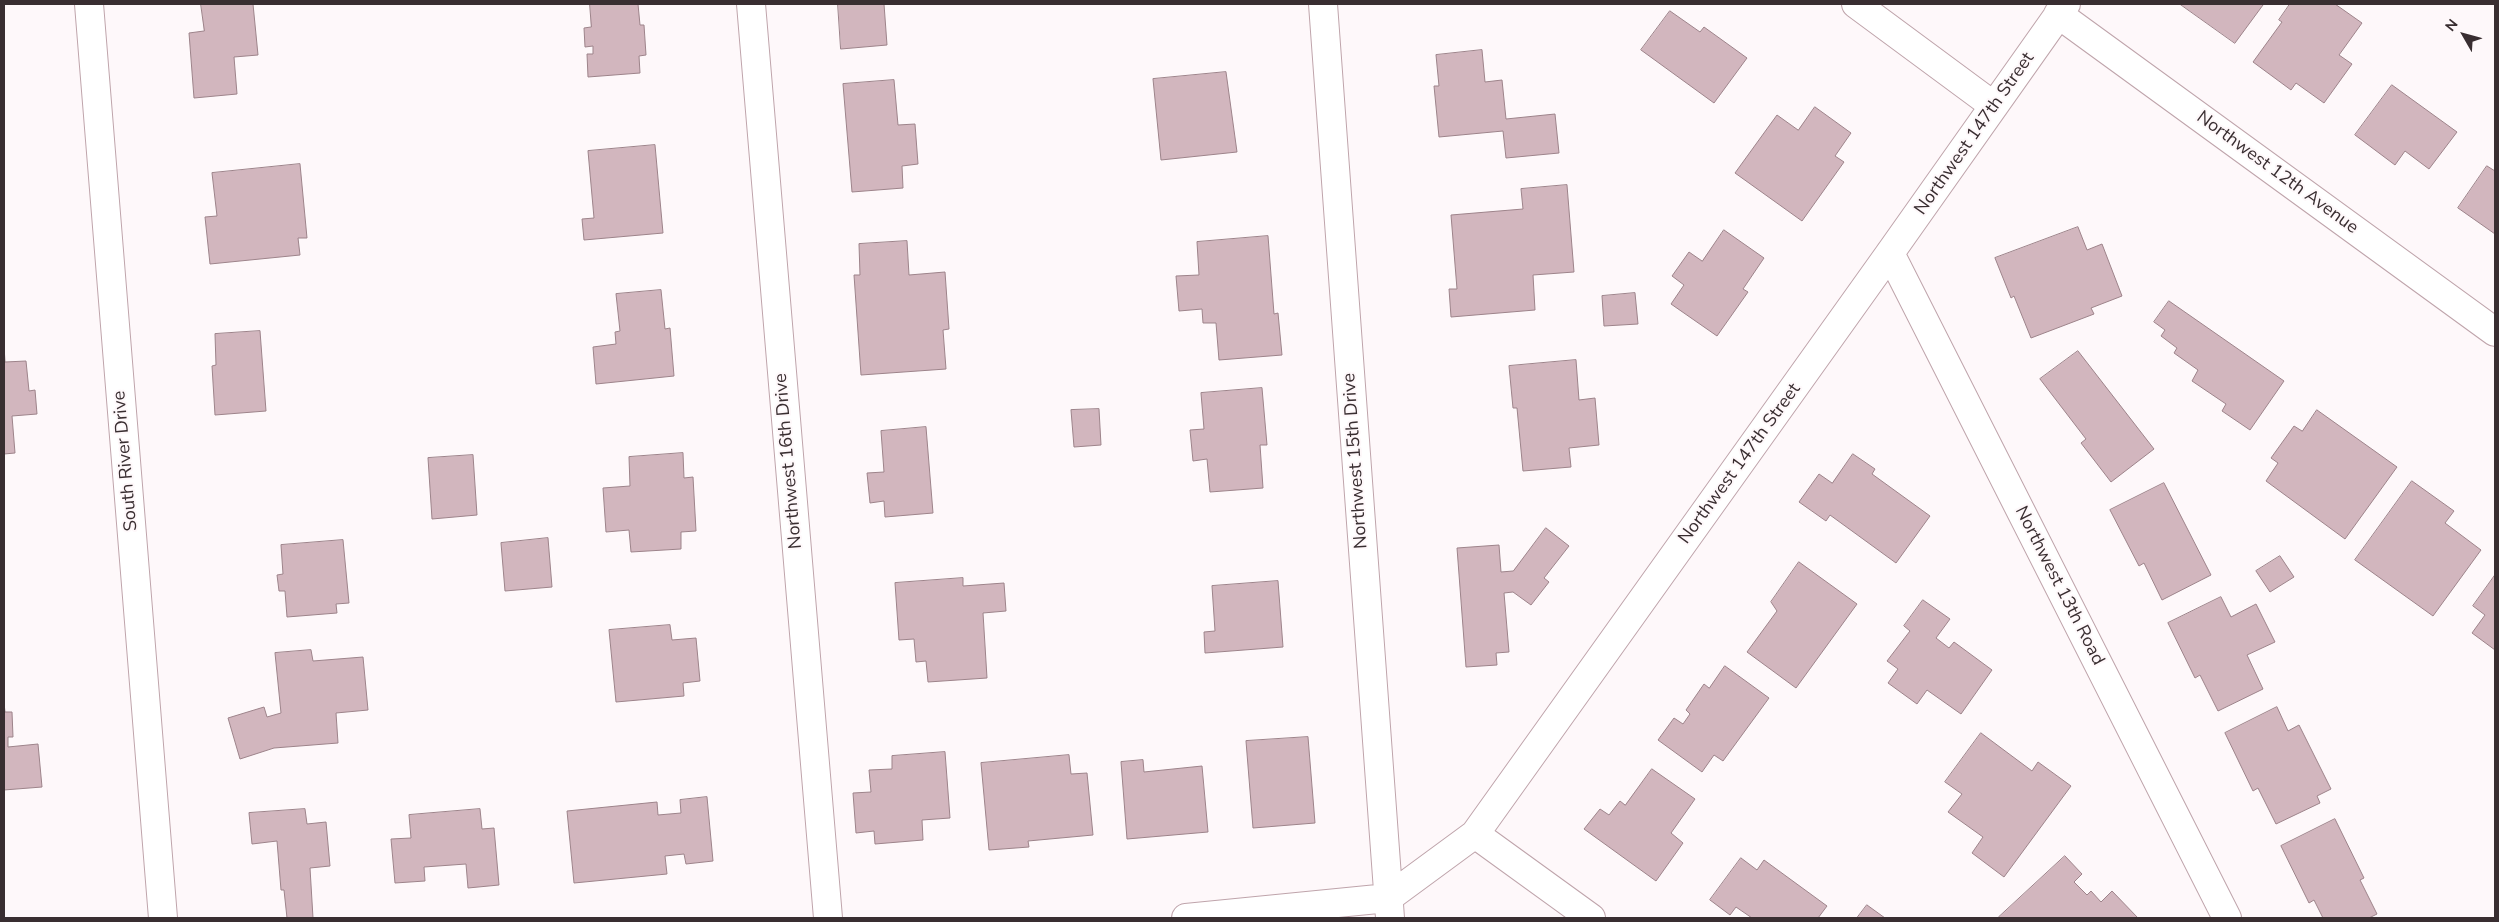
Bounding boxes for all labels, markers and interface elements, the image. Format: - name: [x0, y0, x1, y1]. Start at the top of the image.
- north arrow: [2439, 10, 2489, 60]
- text: N: [2441, 15, 2462, 35]
- street label: Northwest 147th Street: [1911, 49, 2039, 219]
- street label: Northwest 12th Avenue: [2192, 107, 2362, 239]
- street label: Northwest 16th Drive: [771, 372, 807, 550]
- street label: Northwest 15th Drive: [1339, 372, 1373, 550]
- street label: Northwest 147th Street: [1674, 379, 1806, 549]
- street label: South River Drive: [109, 390, 143, 532]
- street label: Northwest 13th Road: [2010, 503, 2108, 669]

